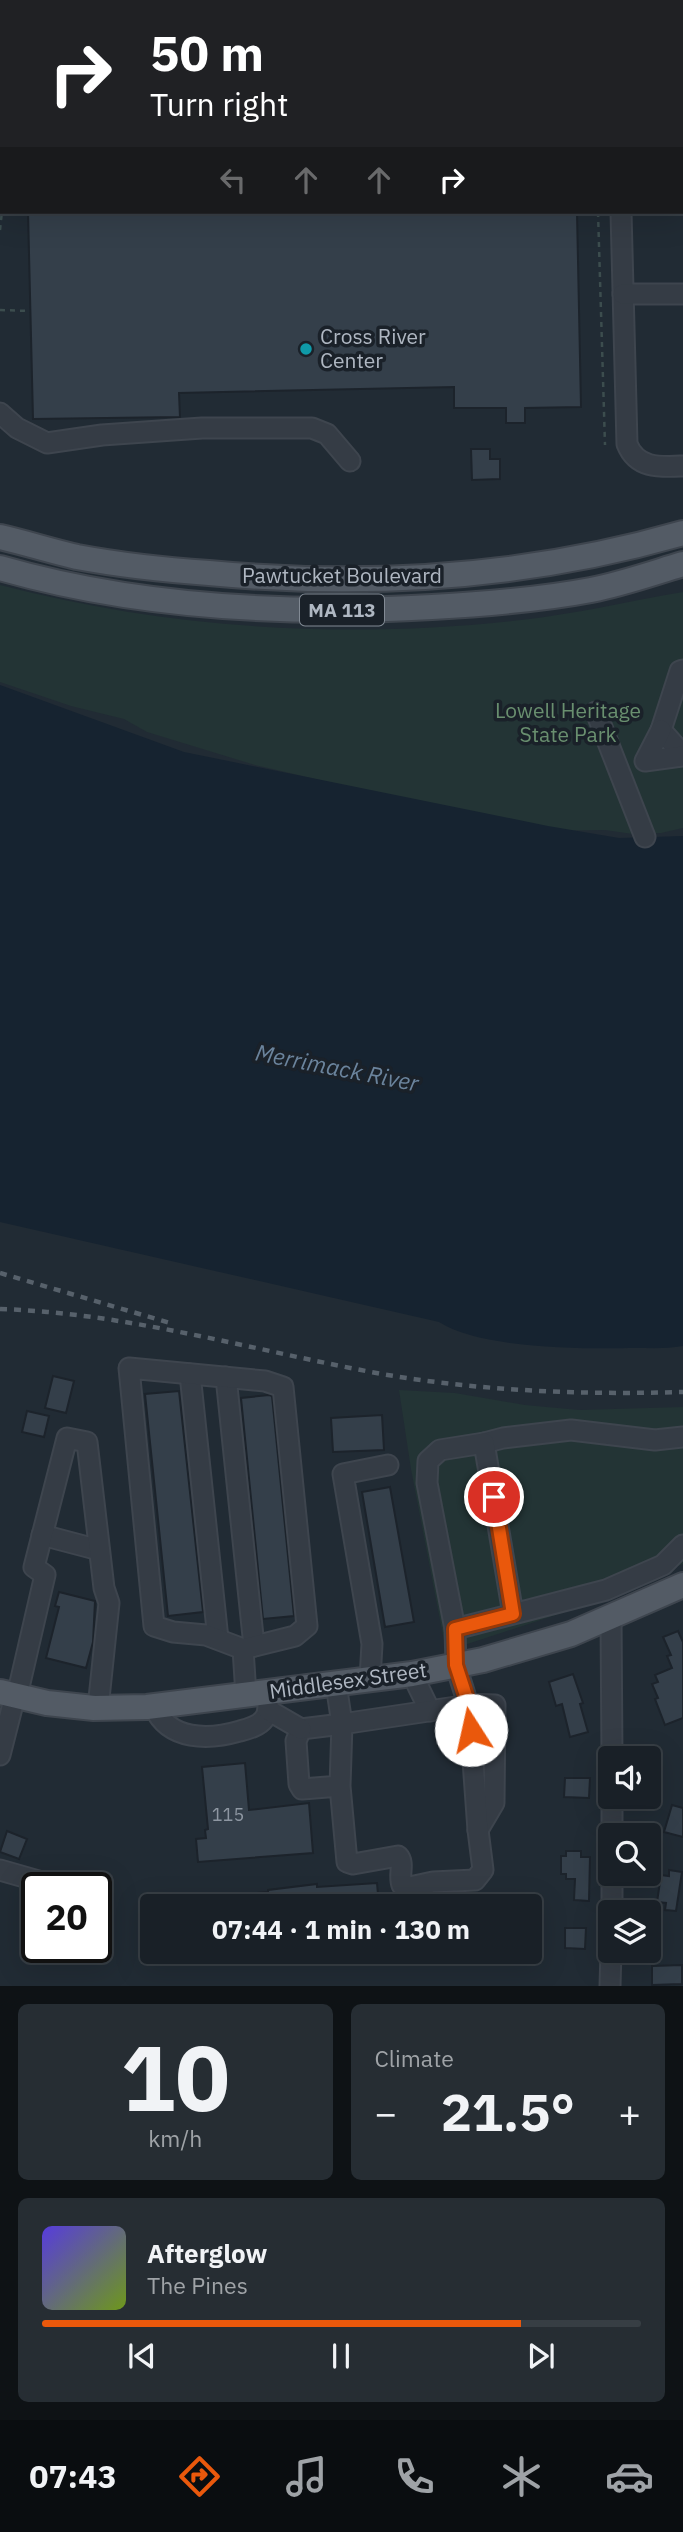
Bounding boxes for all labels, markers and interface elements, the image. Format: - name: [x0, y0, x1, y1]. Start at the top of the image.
- text: 50 m: [150, 21, 264, 84]
- icon: right: [35, 28, 126, 119]
- text: Turn right: [150, 83, 288, 125]
- icon: left: [214, 161, 252, 199]
- icon: ahead: [287, 161, 325, 199]
- icon: ahead: [360, 161, 398, 199]
- icon: right: [433, 161, 471, 199]
- place label: Cross River Center: [320, 322, 426, 374]
- marker: Cross River Center: [298, 341, 314, 357]
- street label: Pawtucket Boulevard: [242, 561, 442, 589]
- road number: MA 113: [300, 594, 384, 625]
- park label: Lowell Heritage State Park: [495, 696, 641, 748]
- water label: Merrimack River: [253, 1036, 422, 1098]
- pin: [464, 1467, 524, 1527]
- icon: arrive: [475, 1478, 513, 1516]
- street label: Middlesex Street: [267, 1655, 428, 1705]
- position arrow: [434, 1693, 508, 1767]
- map controls: [598, 1746, 661, 1963]
- button: sound: [598, 1746, 661, 1809]
- house number: 115: [212, 1803, 244, 1826]
- button: search: [598, 1823, 661, 1886]
- speed limit sign: 20: [21, 1872, 112, 1963]
- button: layers: [598, 1900, 661, 1963]
- text: 07:44 · 1 min · 130 m: [212, 1912, 470, 1946]
- text: 10: [121, 2018, 230, 2136]
- text: Climate: [375, 2043, 454, 2073]
- text: 21.5°: [441, 2078, 575, 2145]
- text: −: [375, 2088, 397, 2137]
- text: +: [618, 2088, 641, 2137]
- text: km/h: [148, 2123, 202, 2153]
- text: Afterglow: [147, 2236, 267, 2270]
- text: The Pines: [147, 2270, 248, 2300]
- icon: previous: [123, 2337, 161, 2375]
- icon: pause: [322, 2337, 360, 2375]
- icon: next: [522, 2337, 560, 2375]
- icon: directions: [175, 2452, 224, 2501]
- icon: music: [282, 2452, 331, 2501]
- icon: phone: [390, 2452, 439, 2501]
- icon: climate: [497, 2452, 546, 2501]
- icon: car: [605, 2452, 654, 2501]
- text: 07:43: [29, 2455, 117, 2497]

